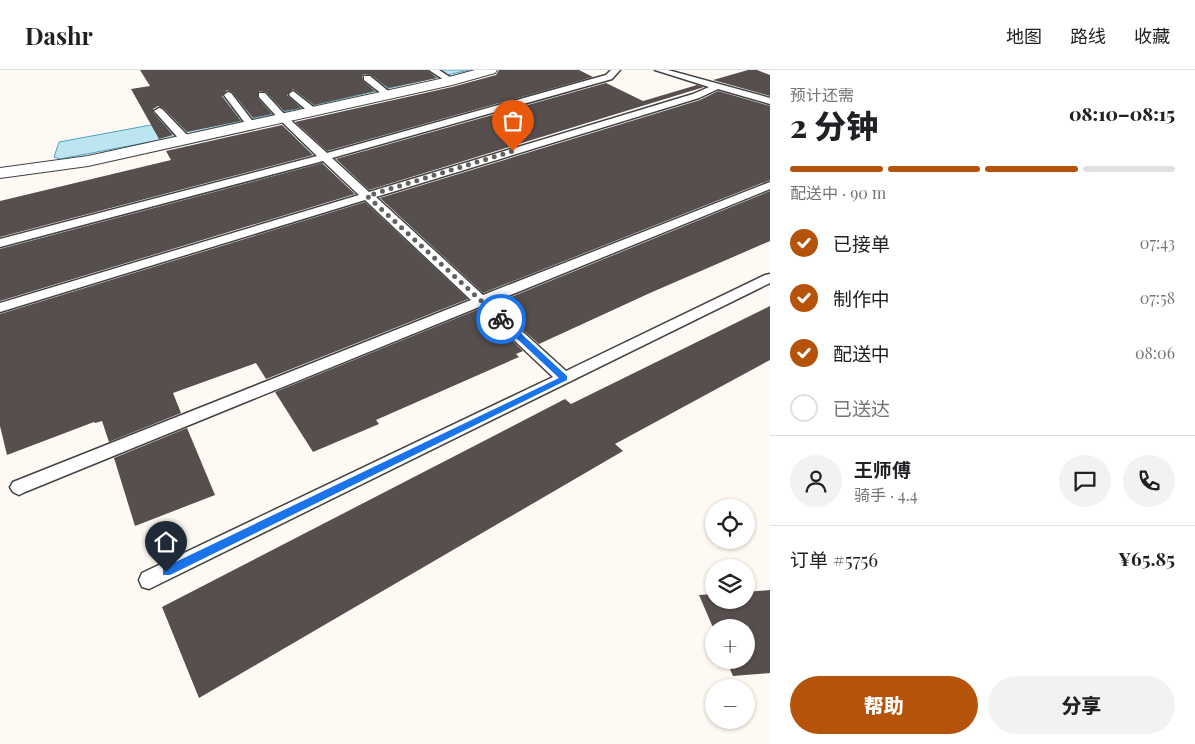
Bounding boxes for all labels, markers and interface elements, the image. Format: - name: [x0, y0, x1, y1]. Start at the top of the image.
- text: Dashr: [25, 19, 93, 51]
- text: 地图: [1006, 24, 1042, 48]
- text: 路线: [1070, 24, 1106, 48]
- text: 收藏: [1134, 24, 1170, 48]
- text: 预计还需: [790, 84, 854, 105]
- pin: [492, 100, 534, 151]
- text: 08:10–08:15: [1069, 100, 1175, 126]
- text: 2 分钟: [790, 103, 878, 146]
- icon: bag: [499, 107, 527, 135]
- text: 配送中 · 90 m: [790, 182, 886, 203]
- icon: check: [790, 229, 818, 257]
- text: 已接单: [833, 230, 890, 256]
- text: 07:43: [1140, 232, 1175, 253]
- icon: check: [790, 284, 818, 312]
- text: 制作中: [833, 285, 890, 311]
- text: 07:58: [1140, 287, 1175, 308]
- courier: [476, 294, 526, 344]
- icon: bike: [487, 305, 515, 333]
- icon: check: [790, 339, 818, 367]
- text: 配送中: [833, 340, 890, 366]
- text: 08:06: [1135, 342, 1175, 363]
- text: 已送达: [833, 395, 890, 421]
- button: person: [790, 455, 842, 507]
- button: chat: [1059, 455, 1111, 507]
- button: phone: [1123, 455, 1175, 507]
- text: 王师傅: [854, 456, 911, 482]
- text: 骑手 · 4.4: [854, 484, 918, 505]
- map controls: [705, 499, 755, 729]
- button: locate: [705, 499, 755, 549]
- pin: [145, 521, 187, 572]
- icon: home: [152, 528, 180, 556]
- text: ¥65.85: [1118, 545, 1175, 571]
- text: 订单 #5756: [790, 546, 878, 572]
- button: layers: [705, 559, 755, 609]
- button: +: [705, 619, 755, 669]
- button: 帮助: [790, 676, 978, 734]
- button: 分享: [988, 676, 1175, 734]
- button: −: [705, 679, 755, 729]

